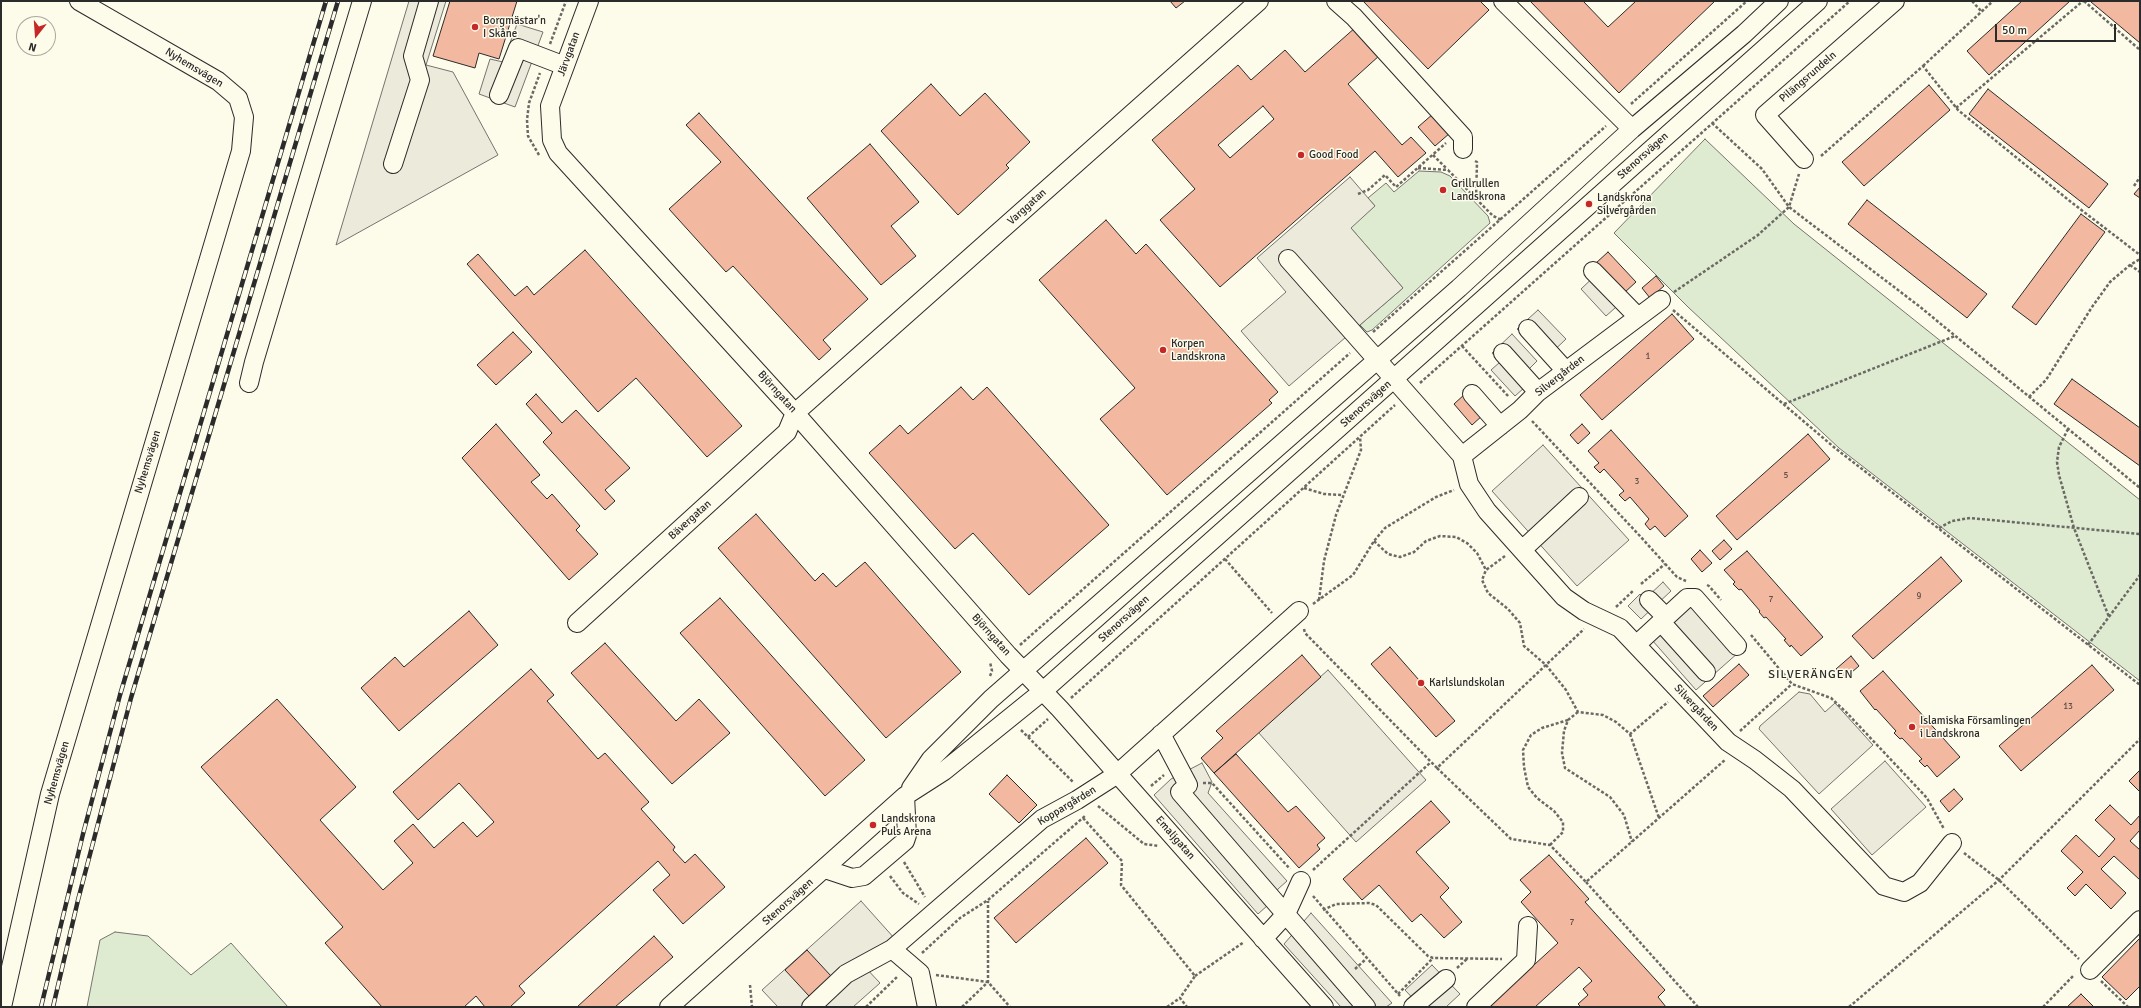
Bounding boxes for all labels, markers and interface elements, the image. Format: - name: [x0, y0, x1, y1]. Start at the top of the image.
- place label: Borgmästar'n I Skåne: [483, 14, 546, 40]
- north arrow: [16, 16, 56, 56]
- scale bar: [1997, 16, 2118, 42]
- marker: Borgmästar'n I Skåne: [470, 22, 480, 32]
- text: 50 m: [2002, 23, 2027, 38]
- street label: Järvgatan: [555, 30, 583, 78]
- text: N: [27, 40, 38, 54]
- street label: Nyhemsvägen: [163, 45, 225, 91]
- street label: Pilängsrundeln: [1777, 49, 1839, 105]
- street label: Stenorsvägen: [1615, 130, 1671, 182]
- place label: Good Food: [1309, 148, 1358, 162]
- marker: Good Food: [1296, 150, 1306, 160]
- place label: Grillrullen Landskrona: [1451, 177, 1506, 203]
- marker: Grillrullen Landskrona: [1438, 185, 1448, 195]
- street label: Varggatan: [1005, 186, 1049, 228]
- place label: Landskrona Silvergården: [1597, 191, 1656, 217]
- marker: Landskrona Silvergården: [1584, 199, 1594, 209]
- place label: Korpen Landskrona: [1171, 337, 1226, 363]
- marker: Korpen Landskrona: [1158, 345, 1168, 355]
- house number: 1: [1646, 352, 1650, 362]
- street label: Silvergården: [1533, 353, 1587, 399]
- street label: Björngatan: [755, 368, 799, 416]
- street label: Stenorsvägen: [1338, 378, 1394, 430]
- street label: Nyhemsvägen: [132, 429, 164, 495]
- house number: 5: [1784, 471, 1788, 481]
- house number: 3: [1635, 477, 1639, 487]
- street label: Bävergatan: [666, 497, 714, 543]
- house number: 9: [1917, 592, 1921, 602]
- street label: Stenorsvägen: [1096, 593, 1152, 645]
- house number: 7: [1769, 595, 1773, 605]
- street label: Björngatan: [969, 611, 1013, 659]
- district label: SILVERÄNGEN: [1768, 668, 1854, 682]
- place label: Karlslundskolan: [1429, 676, 1505, 690]
- marker: Karlslundskolan: [1416, 678, 1426, 688]
- street label: Silvergården: [1671, 682, 1721, 734]
- house number: 13: [2063, 702, 2073, 712]
- place label: Islamiska Församlingen i Landskrona: [1920, 714, 2031, 740]
- marker: Islamiska Församlingen i Landskrona: [1907, 722, 1917, 732]
- street label: Nyhemsvägen: [42, 740, 72, 806]
- street label: Koppargården: [1035, 783, 1099, 829]
- place label: Landskrona Puls Arena: [881, 812, 936, 838]
- street label: Emaljgatan: [1152, 813, 1198, 863]
- marker: Landskrona Puls Arena: [868, 820, 878, 830]
- street label: Stenorsvägen: [760, 876, 816, 928]
- house number: 7: [1570, 918, 1574, 928]

